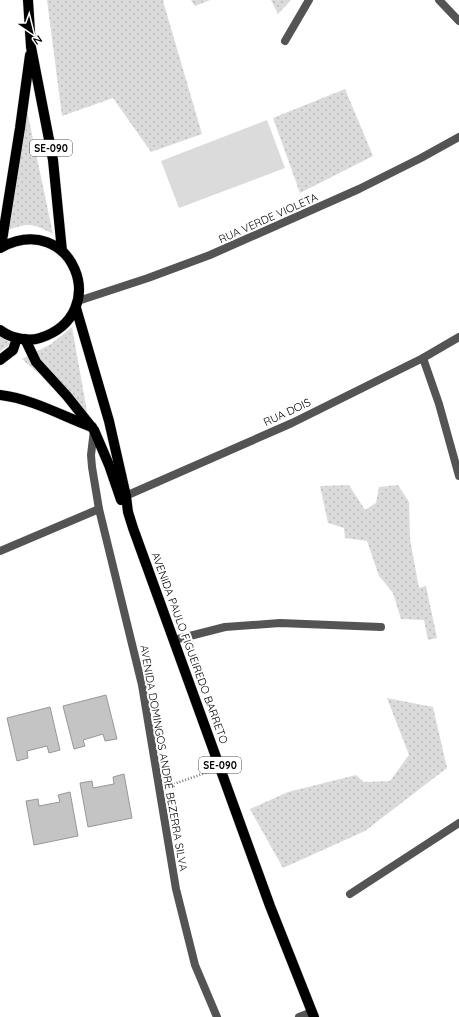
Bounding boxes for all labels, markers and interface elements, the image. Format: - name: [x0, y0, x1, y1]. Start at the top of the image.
- north arrow: [12, 12, 52, 52]
- text: N: [30, 32, 45, 48]
- road number: SE-090: [30, 140, 72, 156]
- street label: RUA VERDE VIOLETA: [216, 190, 320, 246]
- street label: RUA DOIS: [261, 395, 313, 429]
- street label: AVENIDA PAULO FIGUEIREDO BARRETO: [149, 550, 231, 746]
- street label: AVENIDA DOMINGOS ANDRÉ BEZERRA SILVA: [137, 644, 191, 872]
- road number: SE-090: [199, 757, 241, 773]

